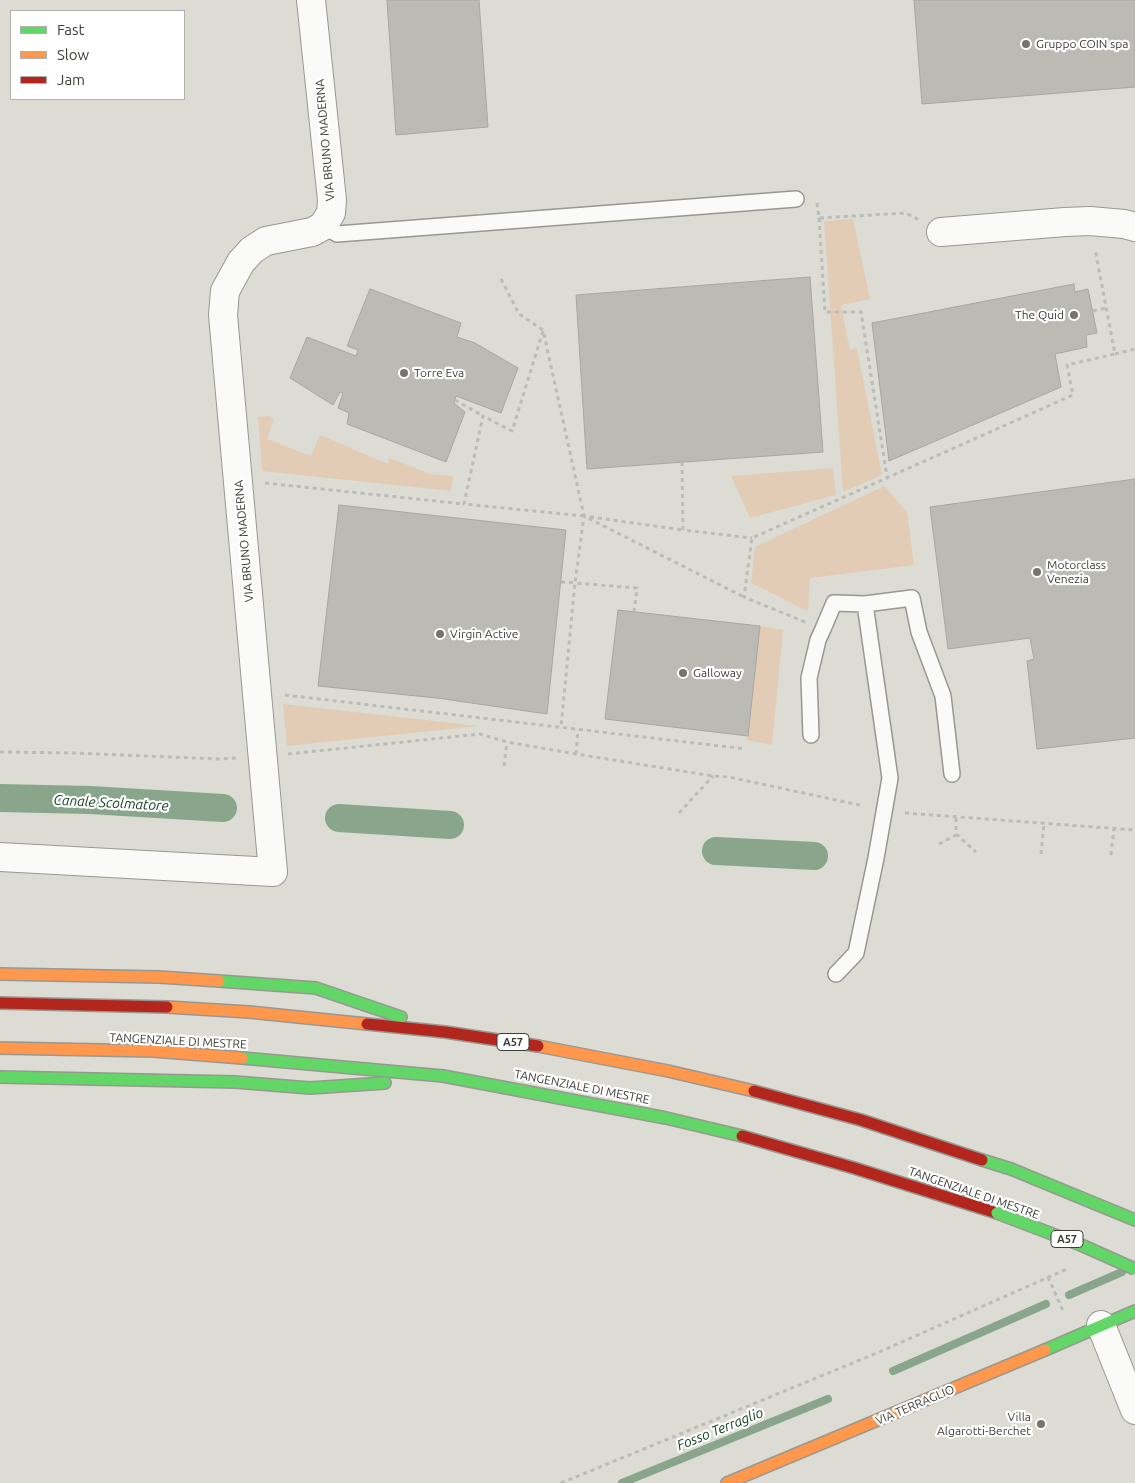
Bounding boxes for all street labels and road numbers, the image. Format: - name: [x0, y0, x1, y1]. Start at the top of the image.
- street label: VIA BRUNO MADERNA: [312, 78, 338, 202]
- street label: VIA BRUNO MADERNA: [231, 479, 257, 603]
- street label: TANGENZIALE DI MESTRE: [109, 1030, 247, 1052]
- road number: A57: [497, 1034, 529, 1050]
- street label: TANGENZIALE DI MESTRE: [513, 1067, 651, 1107]
- street label: TANGENZIALE DI MESTRE: [907, 1164, 1041, 1222]
- road number: A57: [1051, 1230, 1083, 1248]
- street label: VIA TERRAGLIO: [873, 1382, 957, 1428]

